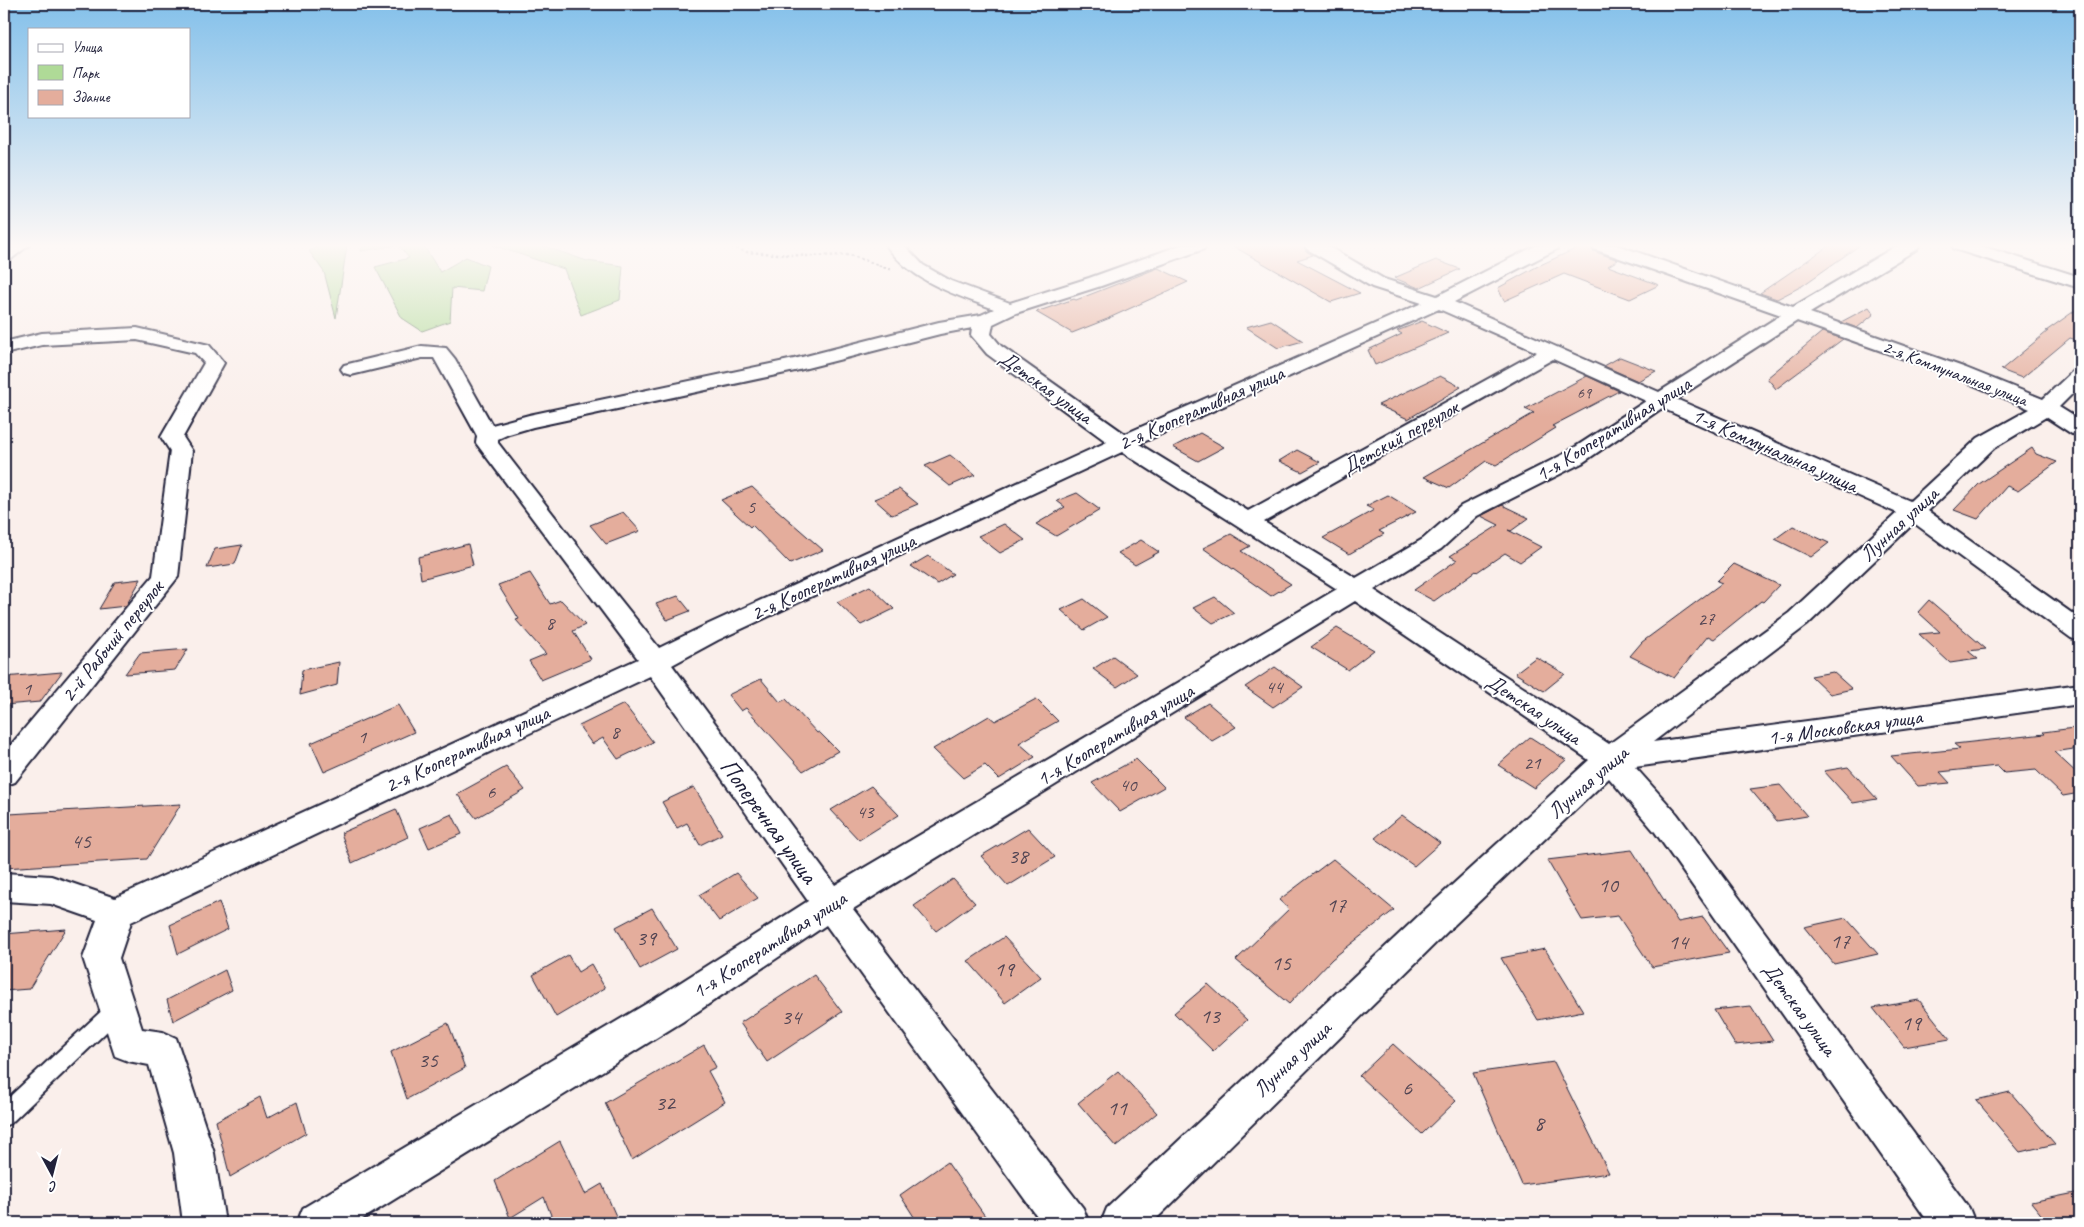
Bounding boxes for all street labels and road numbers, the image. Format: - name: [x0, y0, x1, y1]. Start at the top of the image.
- street label: 2-я Коммунальная улица: [1880, 335, 2032, 411]
- street label: Детская улица: [994, 345, 1100, 431]
- street label: 2-я Кооперативная улица: [1114, 359, 1289, 456]
- street label: 1-я Кооперативная улица: [1530, 370, 1697, 487]
- street label: Детский переулок: [1337, 393, 1465, 480]
- street label: 1-я Коммунальная улица: [1688, 402, 1864, 499]
- street label: Лунная улица: [1854, 479, 1945, 567]
- street label: 2-я Кооперативная улица: [747, 527, 921, 627]
- street label: 2-й Рабочий переулок: [55, 573, 170, 707]
- street label: Детская улица: [1482, 668, 1588, 752]
- street label: 1-я Кооперативная улица: [1032, 677, 1200, 792]
- street label: 2-я Кооперативная улица: [381, 699, 555, 799]
- street label: 1-я Московская улица: [1766, 703, 1925, 751]
- street label: Лунная улица: [1542, 738, 1635, 824]
- street label: Поперечная улица: [713, 752, 826, 891]
- street label: 1-я Кооперативная улица: [687, 885, 852, 1005]
- street label: Детская улица: [1758, 957, 1844, 1063]
- street label: Лунная улица: [1248, 1014, 1338, 1102]

